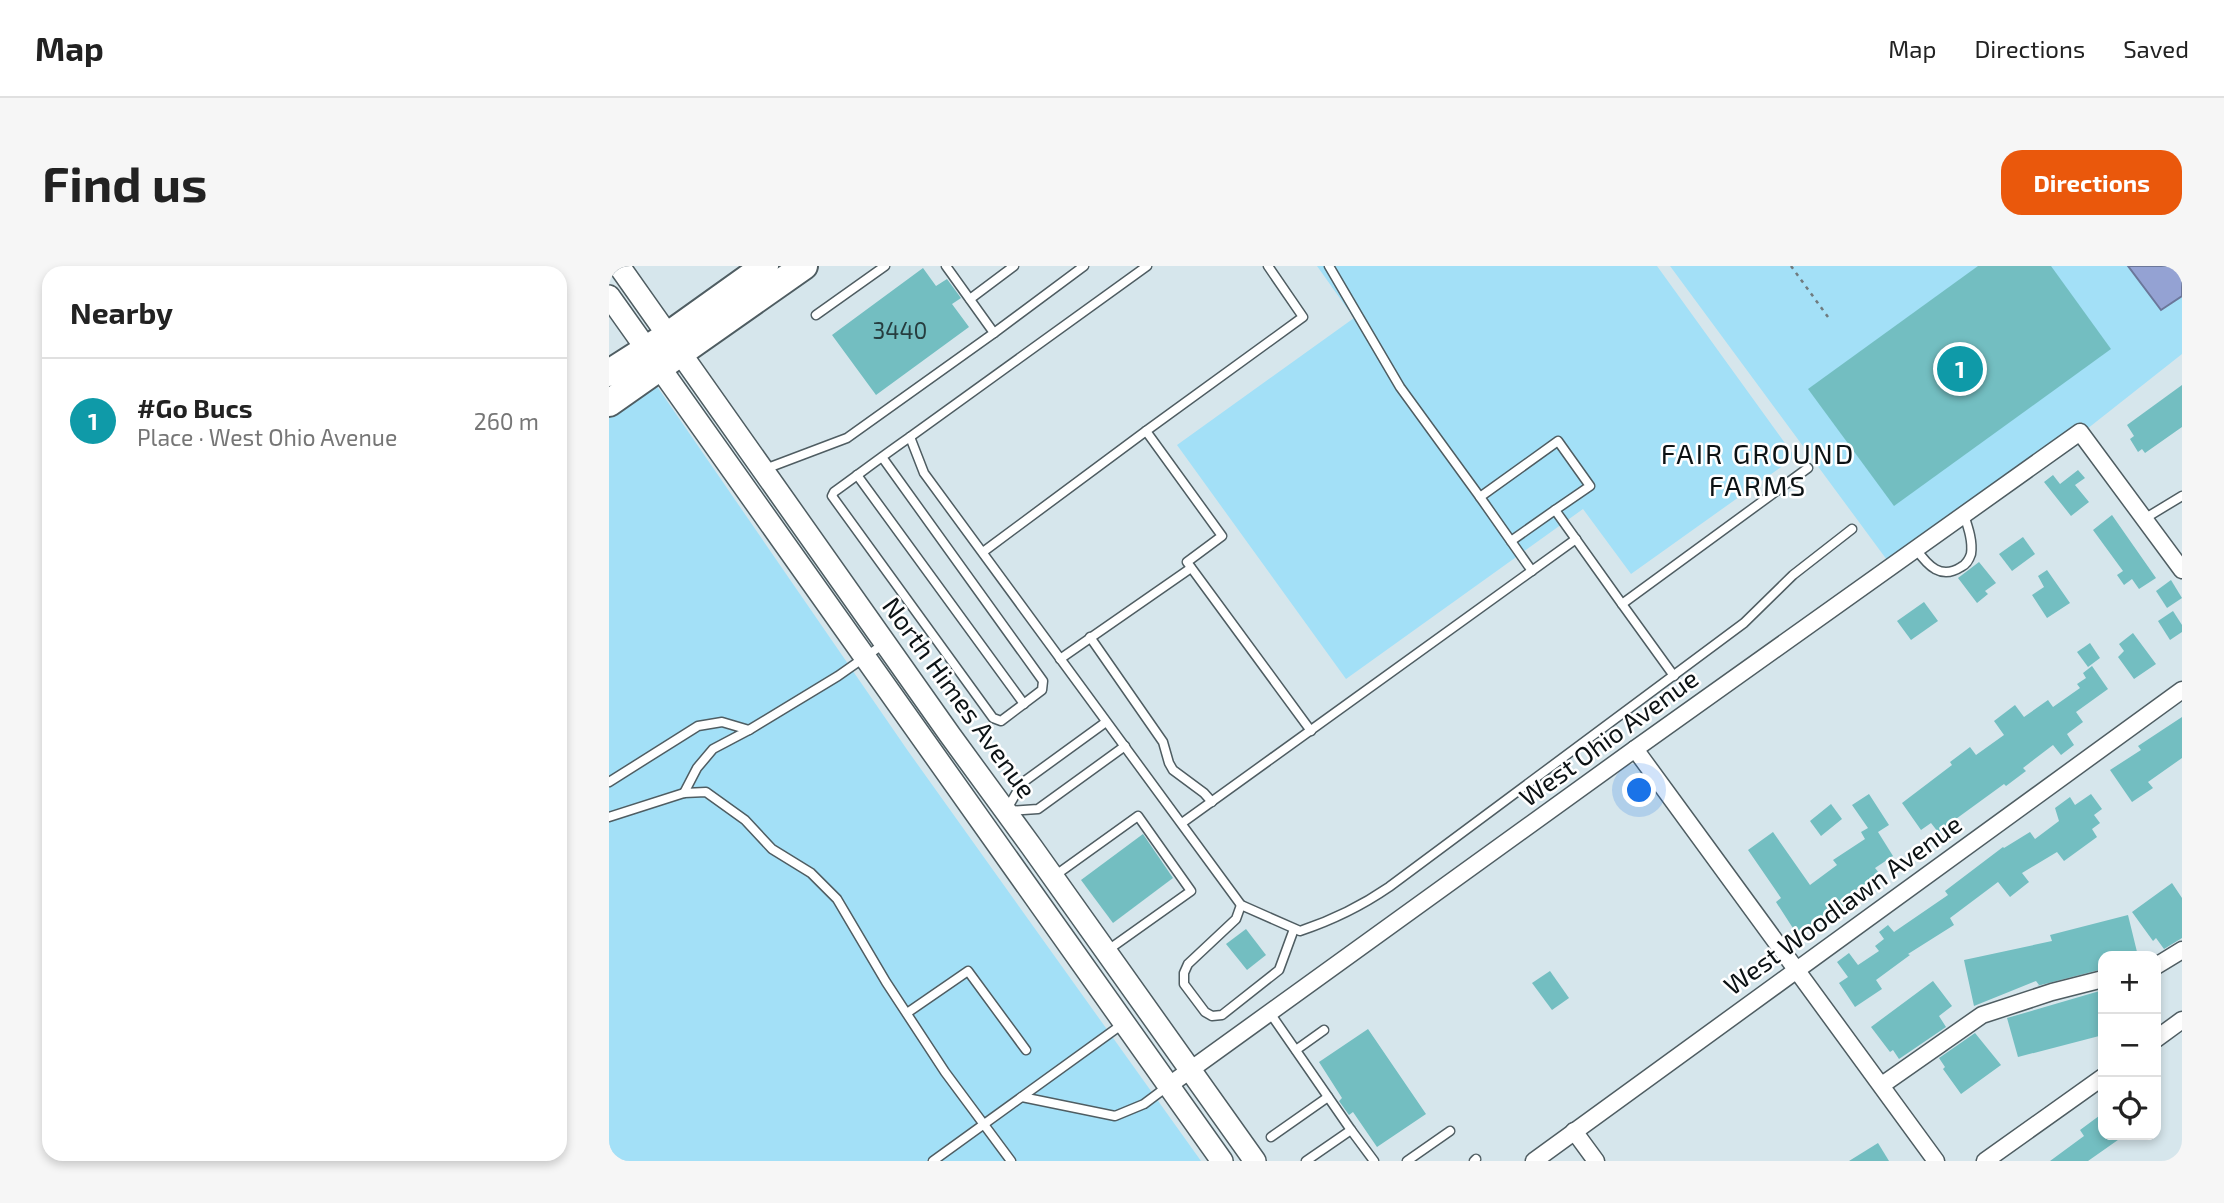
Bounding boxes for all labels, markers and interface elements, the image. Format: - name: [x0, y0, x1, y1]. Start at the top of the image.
- text: Map: [35, 28, 104, 68]
- text: Map: [1888, 34, 1936, 63]
- text: Directions: [1974, 34, 2085, 63]
- text: Saved: [2123, 34, 2189, 63]
- button: Directions: [2001, 150, 2182, 215]
- text: Find us: [42, 153, 207, 212]
- text: Nearby: [70, 294, 173, 330]
- house number: 3440: [873, 316, 927, 344]
- pin: 1: [1937, 343, 1983, 395]
- text: #Go Bucs: [137, 392, 252, 423]
- text: 1: [88, 407, 98, 435]
- text: 260 m: [474, 407, 539, 435]
- text: Place · West Ohio Avenue: [137, 423, 397, 451]
- district label: FAIR GROUND FARMS: [1661, 436, 1855, 502]
- street label: North Himes Avenue: [877, 591, 1043, 803]
- street label: West Ohio Avenue: [1513, 662, 1703, 812]
- your location: [1622, 773, 1656, 807]
- street label: West Woodlawn Avenue: [1717, 807, 1967, 1000]
- map controls: [2098, 951, 2161, 1140]
- button: +: [2098, 951, 2161, 1014]
- button: −: [2098, 1014, 2161, 1077]
- button: locate: [2098, 1077, 2161, 1140]

